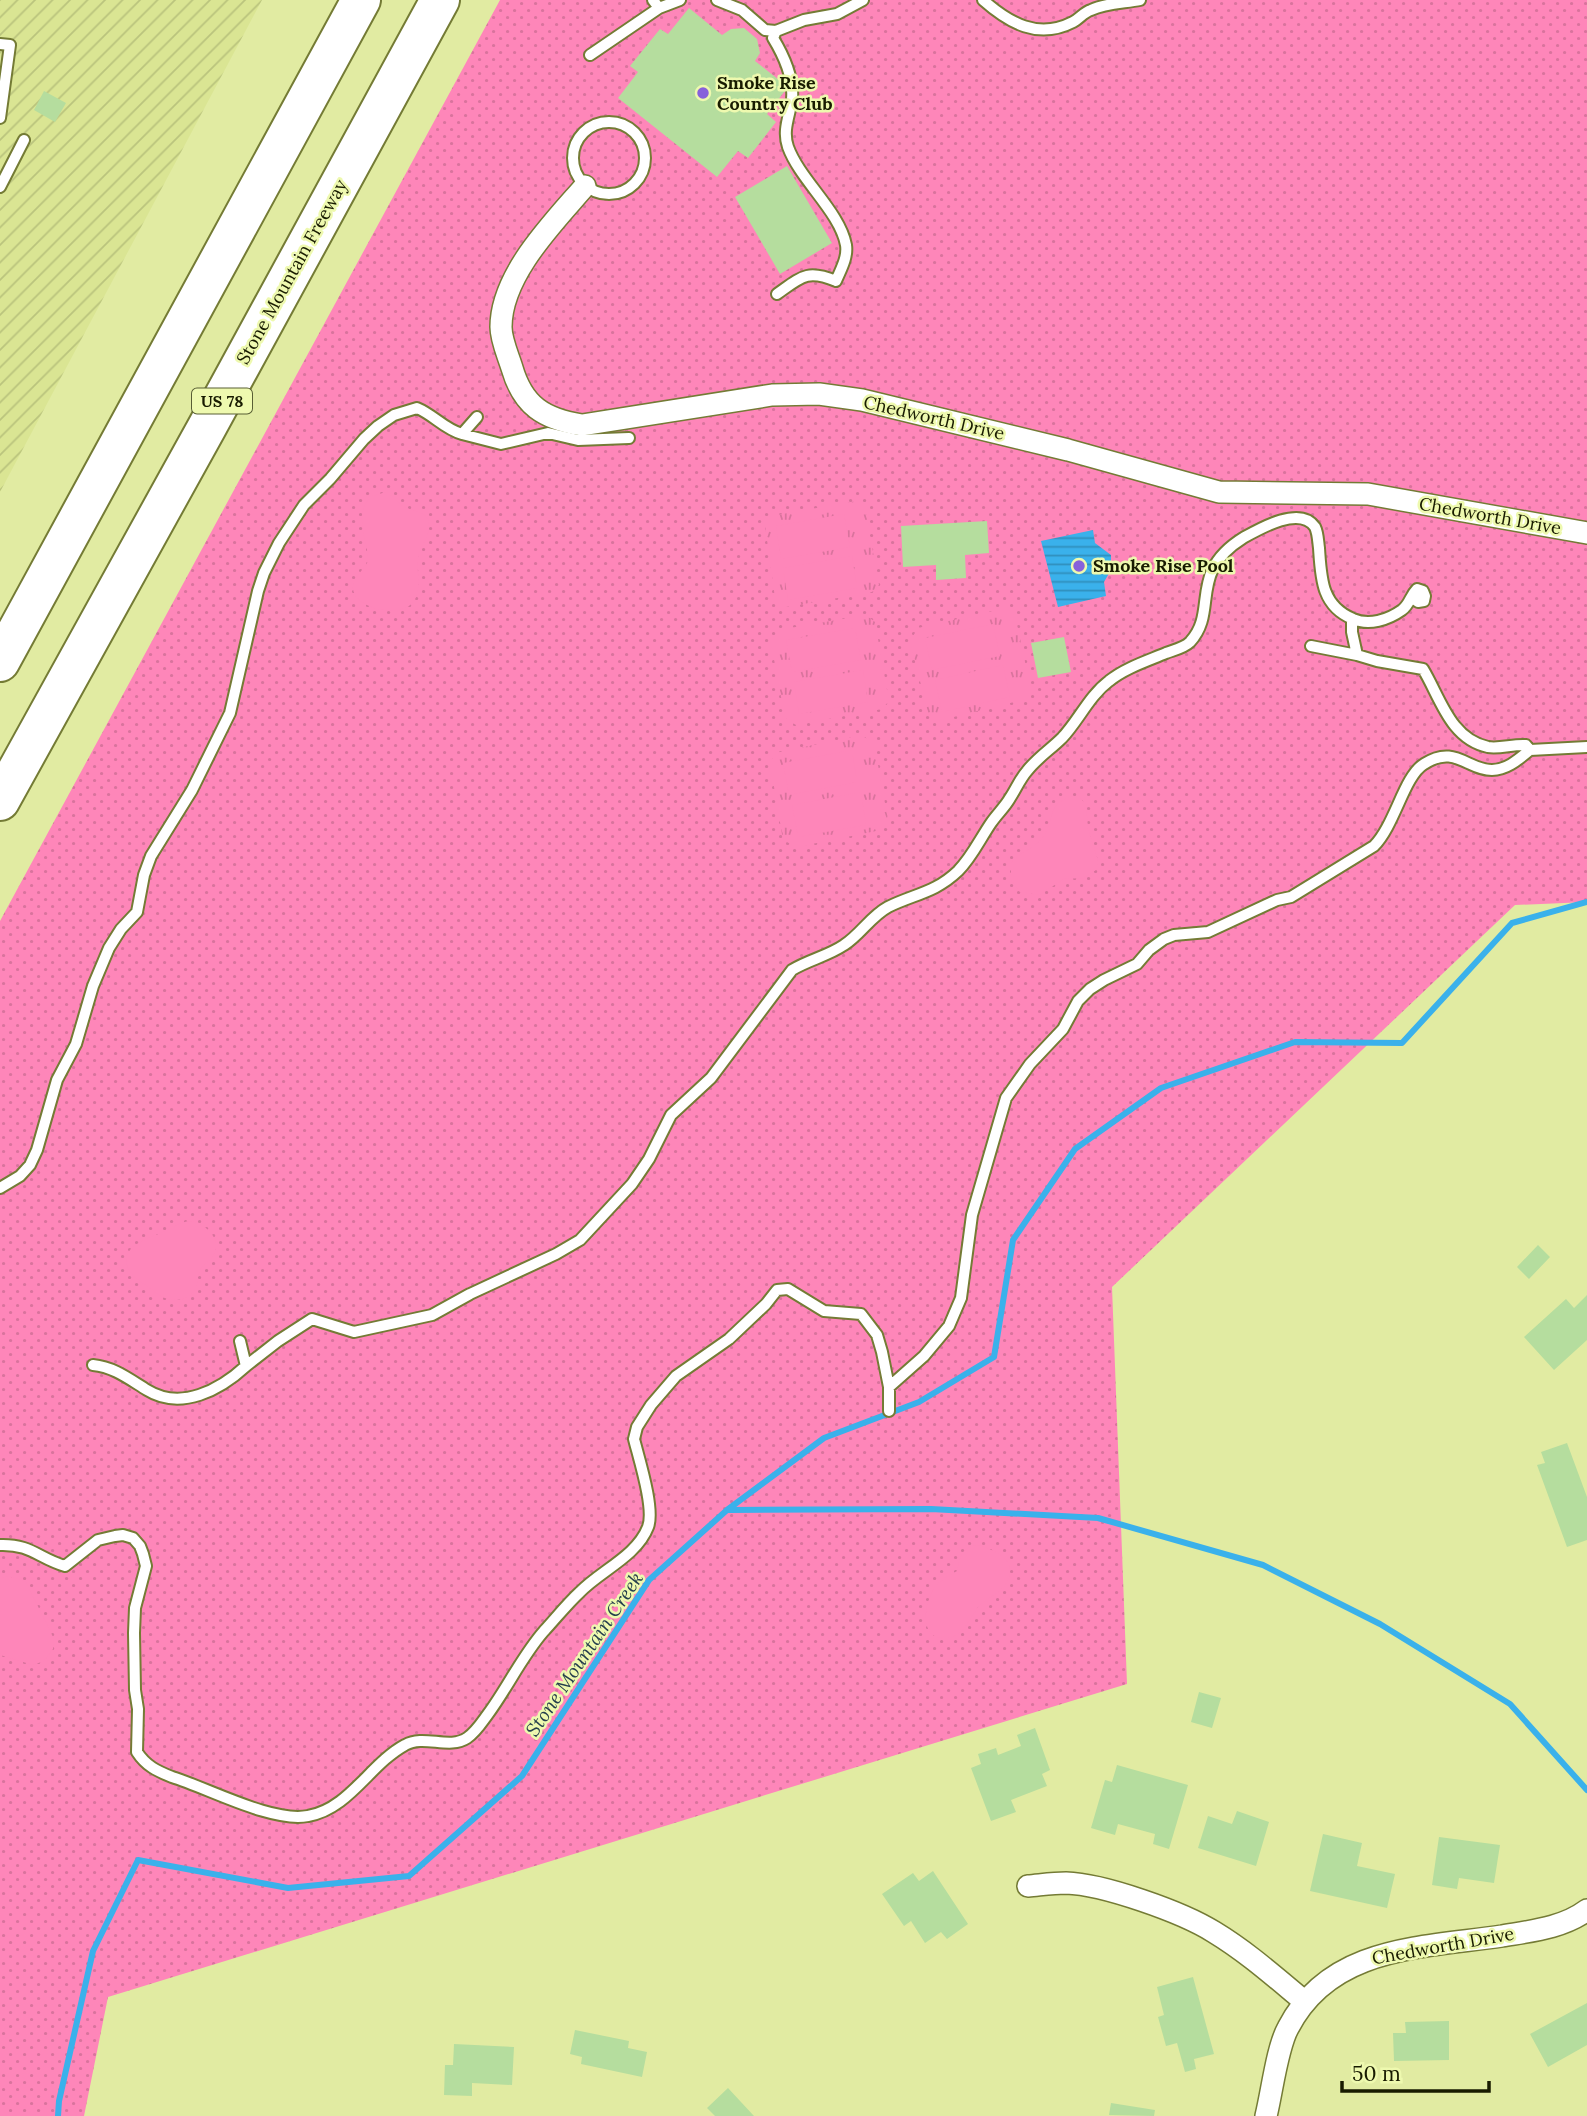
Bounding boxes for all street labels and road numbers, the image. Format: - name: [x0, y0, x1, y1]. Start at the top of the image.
- street label: Stone Mountain Freeway: [231, 175, 352, 368]
- road number: US 78: [192, 388, 252, 414]
- street label: Chedworth Drive: [861, 390, 1007, 445]
- street label: Chedworth Drive: [1417, 492, 1563, 539]
- street label: Chedworth Drive: [1370, 1922, 1516, 1969]

